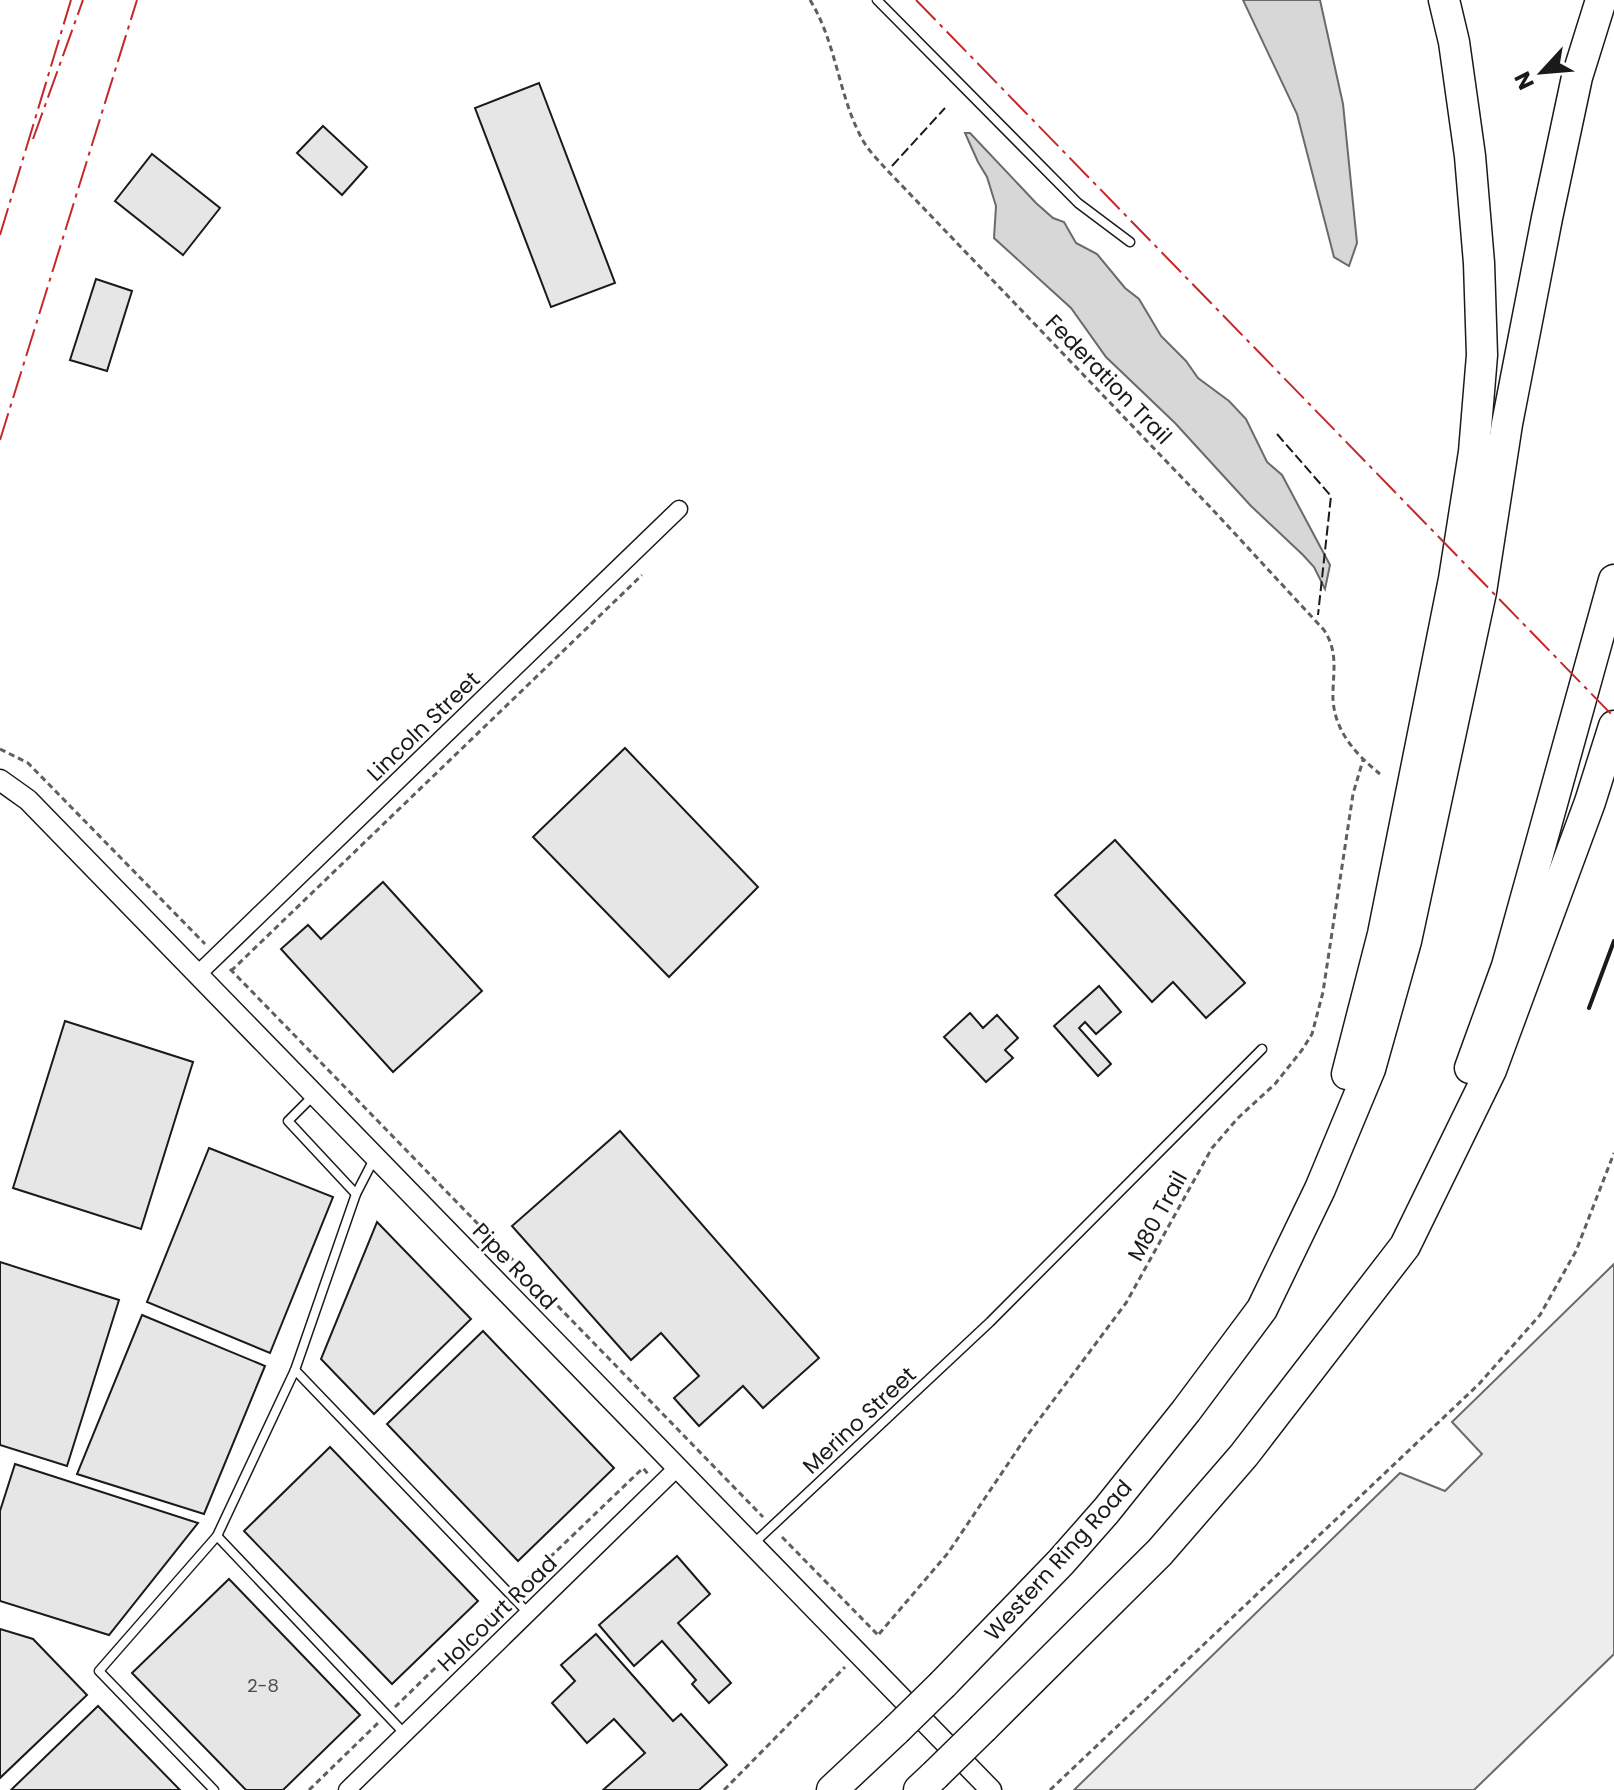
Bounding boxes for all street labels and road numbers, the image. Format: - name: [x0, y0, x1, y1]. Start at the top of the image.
- street label: Federation Trail: [1039, 308, 1179, 451]
- street label: Lincoln Street: [360, 664, 487, 788]
- street label: M80 Trail: [1120, 1166, 1195, 1267]
- street label: Pipe Road: [465, 1216, 564, 1317]
- street label: Merino Street: [796, 1360, 923, 1481]
- street label: Western Ring Road: [978, 1473, 1139, 1648]
- street label: Holcourt Road: [431, 1548, 564, 1679]

